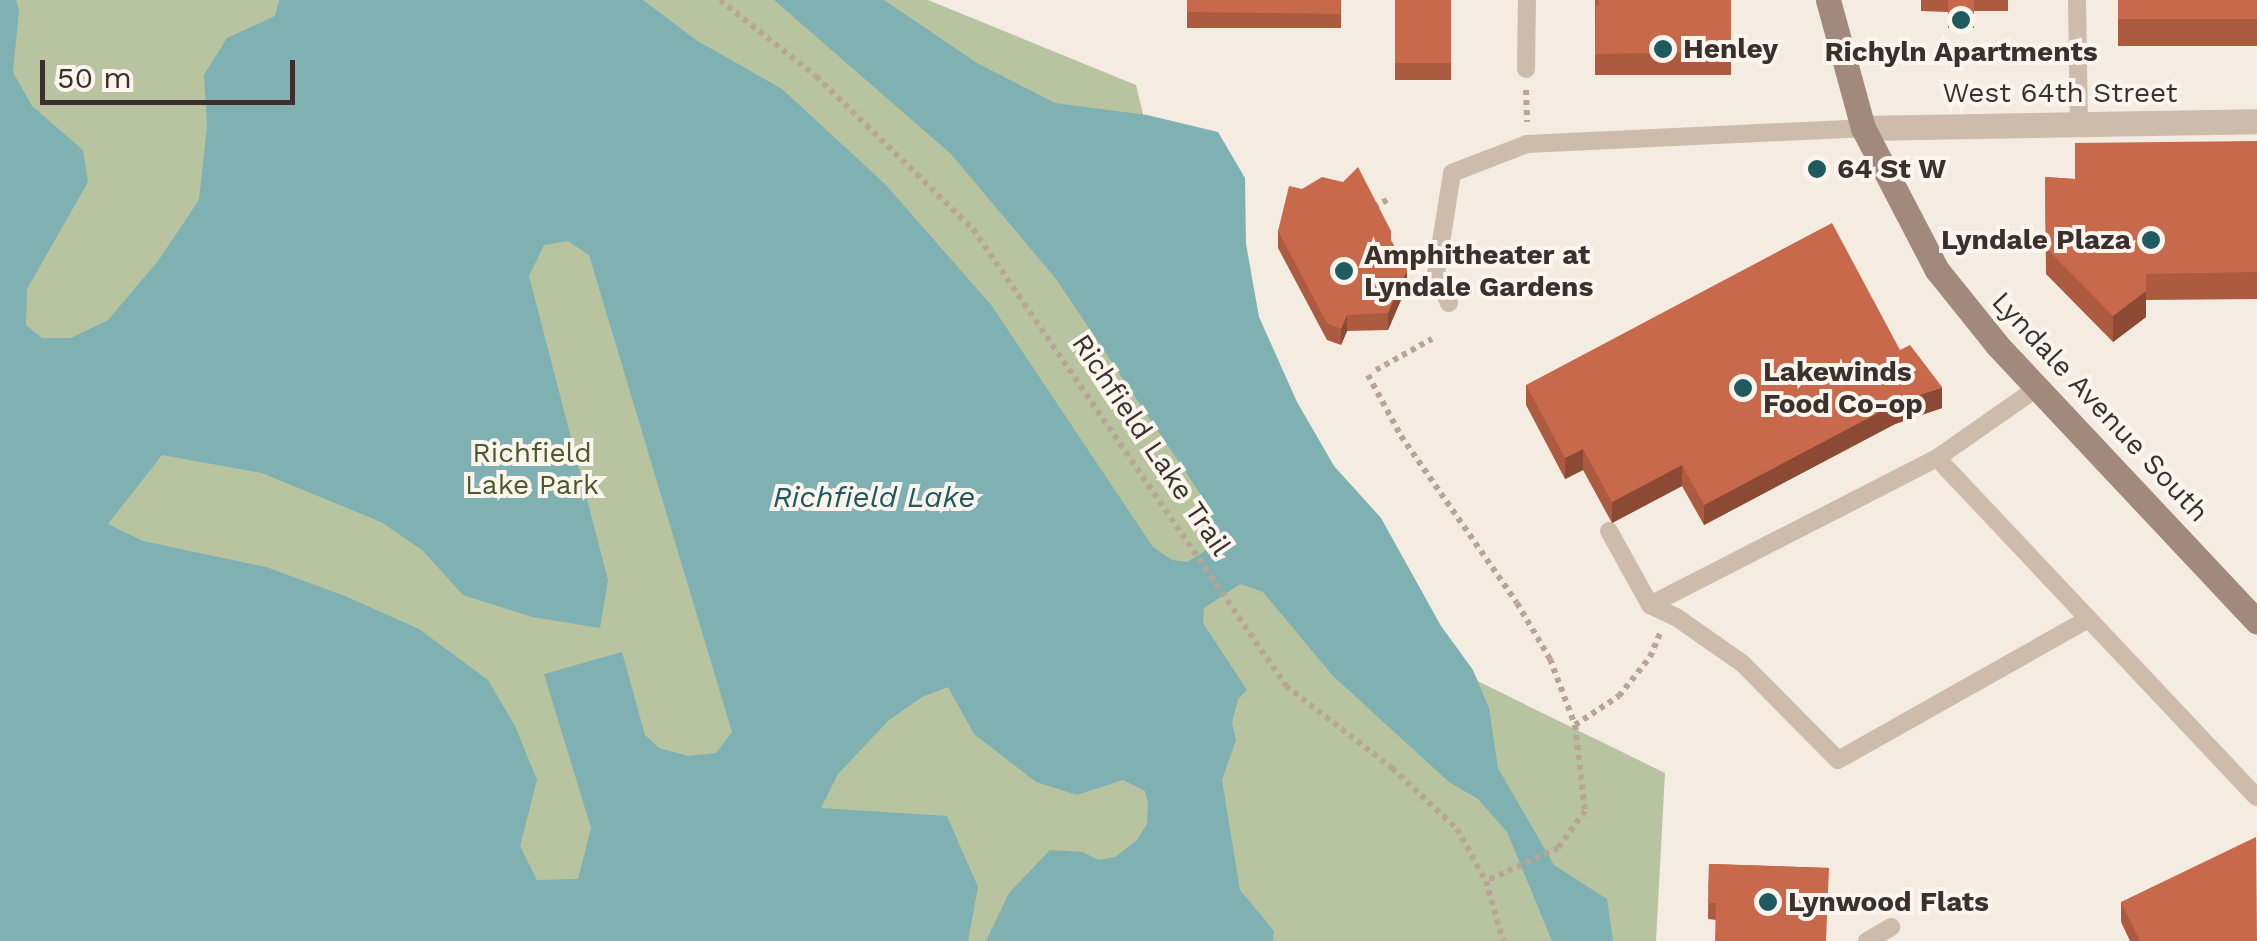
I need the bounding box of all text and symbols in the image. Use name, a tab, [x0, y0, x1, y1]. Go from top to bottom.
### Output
marker: Richyln Apartments	[1950, 9, 1972, 31]
place label: Henley	[1683, 32, 1778, 66]
place label: Richyln Apartments	[1824, 35, 2098, 69]
marker: Henley	[1652, 38, 1674, 60]
scale bar	[45, 40, 300, 102]
text: 50 m	[57, 60, 132, 95]
street label: West 64th Street	[1942, 76, 2178, 110]
place label: 64 St W	[1837, 152, 1947, 186]
marker: 64 St W	[1806, 158, 1828, 180]
place label: Lyndale Plaza	[1941, 223, 2131, 257]
marker: Lyndale Plaza	[2140, 229, 2162, 251]
place label: Amphitheater at Lyndale Gardens	[1364, 238, 1593, 304]
marker: Amphitheater at Lyndale Gardens	[1333, 260, 1355, 282]
street label: Lyndale Avenue South	[1984, 285, 2216, 529]
street label: Richfield Lake Trail	[1064, 328, 1238, 562]
place label: Lakewinds Food Co-op	[1763, 355, 1923, 421]
marker: Lakewinds Food Co-op	[1732, 377, 1754, 399]
park label: Richfield Lake Park	[465, 436, 599, 502]
water label: Richfield Lake	[773, 479, 975, 515]
place label: Lynwood Flats	[1788, 885, 1989, 919]
marker: Lynwood Flats	[1757, 891, 1779, 913]

